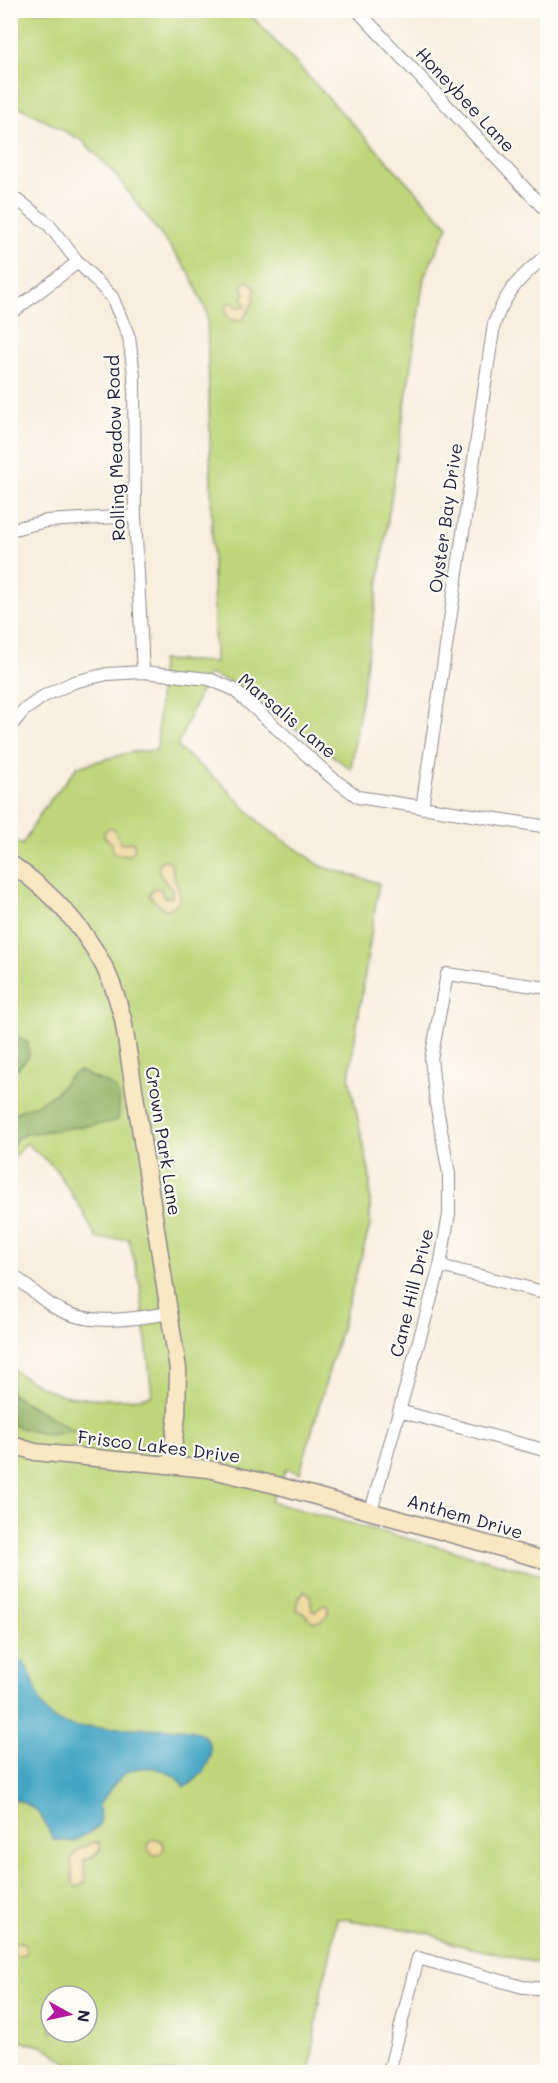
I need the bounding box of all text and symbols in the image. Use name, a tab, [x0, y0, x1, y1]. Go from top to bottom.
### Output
street label: Honeybee Lane	[411, 42, 521, 157]
street label: Rolling Meadow Road	[100, 355, 130, 542]
street label: Oyster Bay Drive	[423, 441, 467, 594]
street label: Marsalis Lane	[234, 667, 342, 763]
street label: Crown Park Lane	[140, 1065, 188, 1217]
street label: Cane Hill Drive	[383, 1226, 439, 1360]
street label: Frisco Lakes Drive	[76, 1424, 242, 1468]
street label: Anthem Drive	[405, 1488, 526, 1544]
north arrow	[39, 1984, 99, 2044]
text: N	[73, 2009, 96, 2024]

